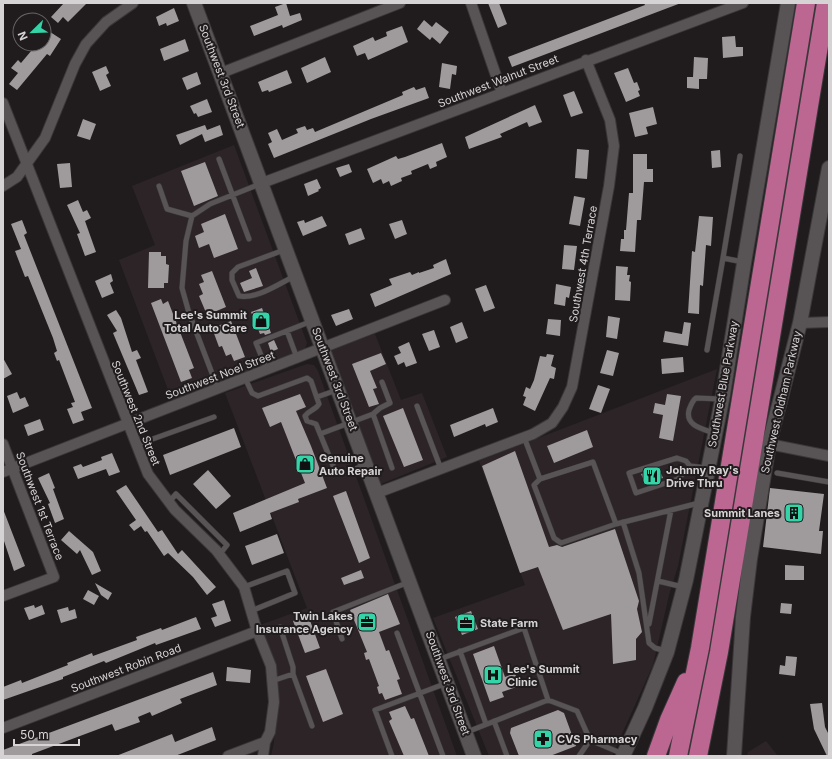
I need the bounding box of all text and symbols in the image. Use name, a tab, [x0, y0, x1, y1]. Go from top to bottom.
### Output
north arrow	[12, 12, 52, 52]
street label: Southwest 3rd Street	[196, 22, 248, 130]
text: N	[15, 29, 31, 43]
street label: Southwest Walnut Street	[436, 51, 561, 110]
street label: Southwest 4th Terrace	[566, 205, 600, 323]
place label: Lee's Summit Total Auto Care	[164, 308, 247, 335]
shop icon: Lee's Summit Total Auto Care	[250, 310, 272, 332]
street label: Southwest Blue Parkway	[705, 319, 741, 449]
street label: Southwest 3rd Street	[309, 325, 361, 433]
street label: Southwest Oldham Parkway	[758, 329, 804, 475]
street label: Southwest Noel Street	[163, 348, 277, 402]
street label: Southwest 2nd Street	[109, 358, 164, 468]
street label: Southwest 1st Terrace	[13, 450, 67, 562]
place label: Genuine Auto Repair	[319, 451, 382, 478]
shop icon: Genuine Auto Repair	[294, 453, 316, 475]
place label: Johnny Ray's Drive Thru	[666, 463, 739, 490]
restaurant icon: Johnny Ray's Drive Thru	[641, 465, 663, 487]
building icon: Summit Lanes	[783, 502, 805, 524]
place label: Summit Lanes	[704, 506, 780, 520]
place label: Twin Lakes Insurance Agency	[256, 609, 353, 636]
office icon: Twin Lakes Insurance Agency	[356, 611, 378, 633]
office icon: State Farm	[455, 612, 477, 634]
place label: State Farm	[480, 616, 538, 630]
street label: Southwest 3rd Street	[423, 629, 473, 737]
street label: Southwest Robin Road	[69, 640, 183, 696]
place label: Lee's Summit Clinic	[507, 662, 580, 689]
hospital icon: Lee's Summit Clinic	[482, 664, 504, 686]
scale bar	[14, 721, 79, 747]
text: 50 m	[20, 727, 49, 742]
pharmacy icon: CVS Pharmacy	[532, 728, 554, 750]
place label: CVS Pharmacy	[557, 732, 638, 746]

